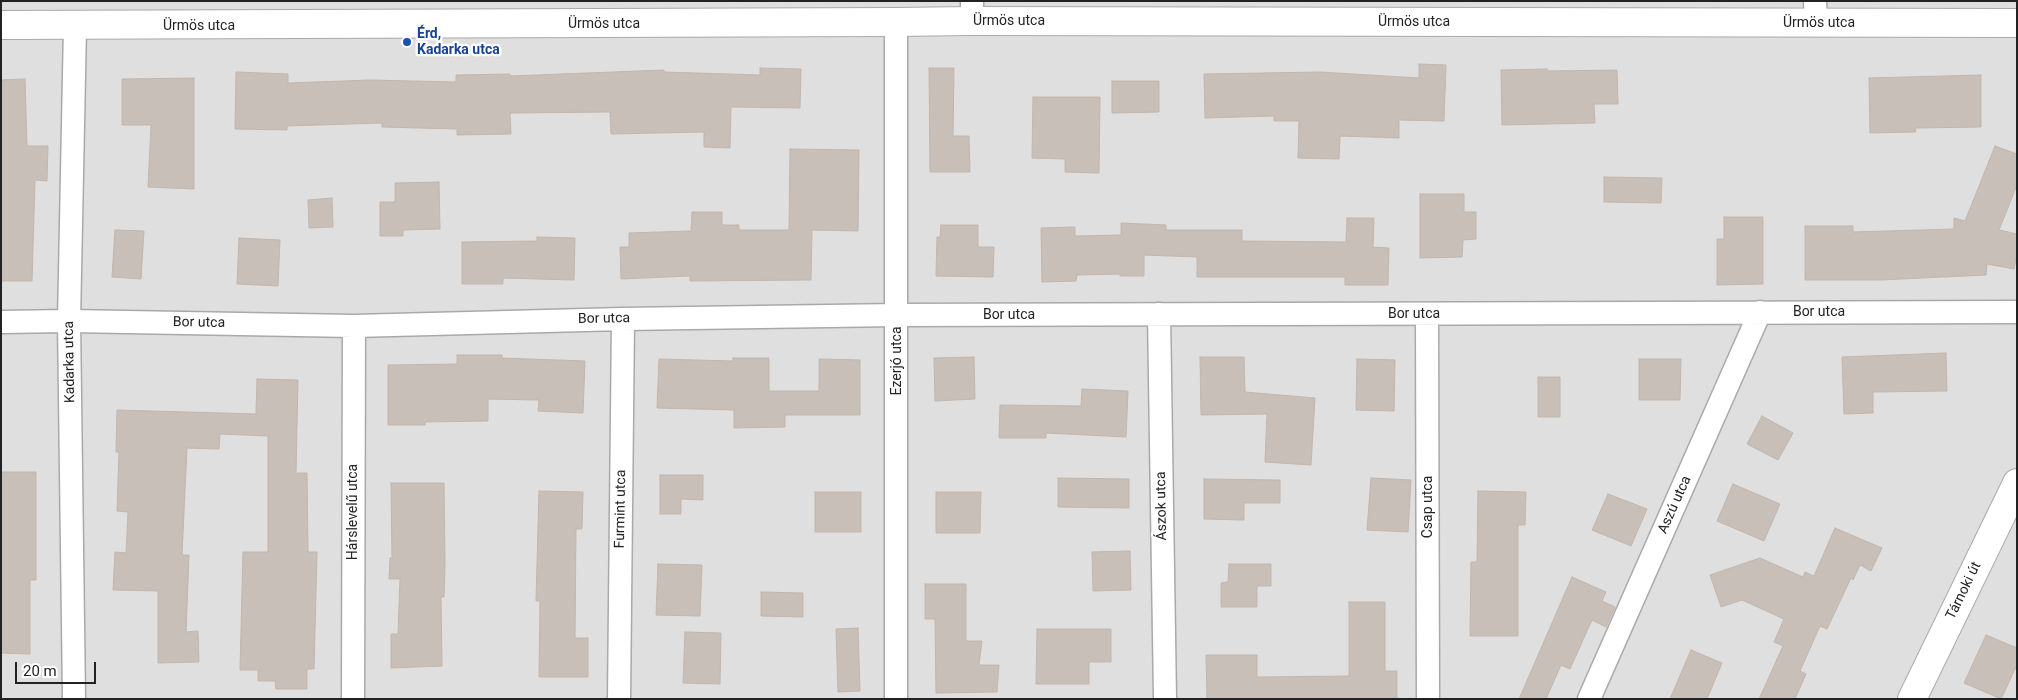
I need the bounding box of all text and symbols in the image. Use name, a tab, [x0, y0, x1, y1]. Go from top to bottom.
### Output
street label: Ürmös utca	[973, 13, 1045, 29]
street label: Ürmös utca	[1378, 14, 1450, 30]
street label: Ürmös utca	[1783, 15, 1855, 31]
street label: Ürmös utca	[568, 16, 640, 32]
street label: Ürmös utca	[163, 18, 235, 34]
place label: Érd, Kadarka utca	[417, 26, 500, 58]
marker: Érd, Kadarka utca	[401, 36, 413, 48]
street label: Bor utca	[1793, 304, 1845, 320]
street label: Bor utca	[1388, 306, 1440, 322]
street label: Bor utca	[983, 307, 1035, 323]
street label: Bor utca	[578, 310, 630, 328]
street label: Bor utca	[173, 314, 225, 332]
street label: Kadarka utca	[61, 321, 79, 403]
street label: Ezerjó utca	[889, 326, 905, 396]
street label: Hárslevelű utca	[345, 464, 361, 560]
street label: Furmint utca	[612, 469, 630, 549]
street label: Ászok utca	[1153, 471, 1171, 541]
street label: Aszú utca	[1655, 473, 1695, 537]
street label: Csap utca	[1420, 476, 1436, 538]
street label: Tárnoki út	[1943, 559, 1985, 623]
scale bar	[18, 652, 99, 684]
text: 20 m	[23, 662, 57, 680]

